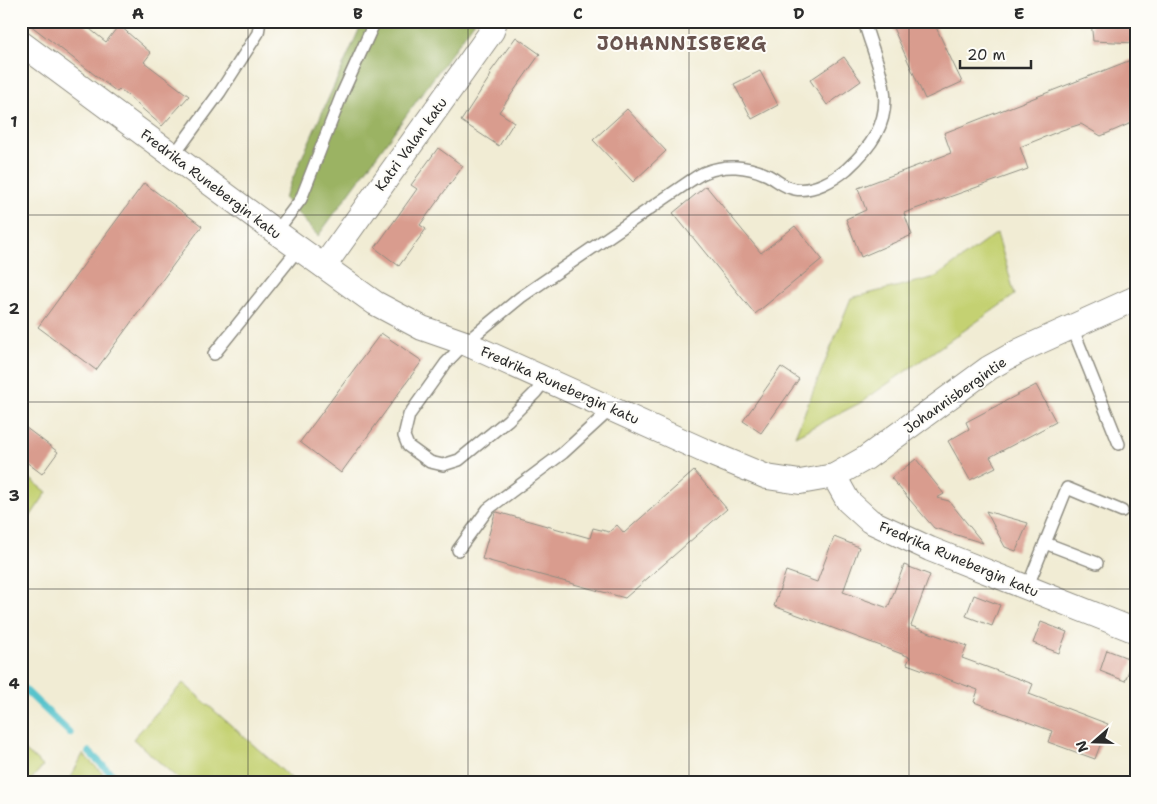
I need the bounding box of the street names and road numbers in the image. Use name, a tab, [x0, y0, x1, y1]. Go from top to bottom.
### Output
street label: Katri Valan katu	[371, 94, 451, 194]
street label: Fredrika Runebergin katu	[137, 125, 285, 243]
street label: Fredrika Runebergin katu	[478, 342, 642, 428]
street label: Johannisbergintie	[900, 353, 1010, 437]
street label: Fredrika Runebergin katu	[876, 517, 1042, 601]

